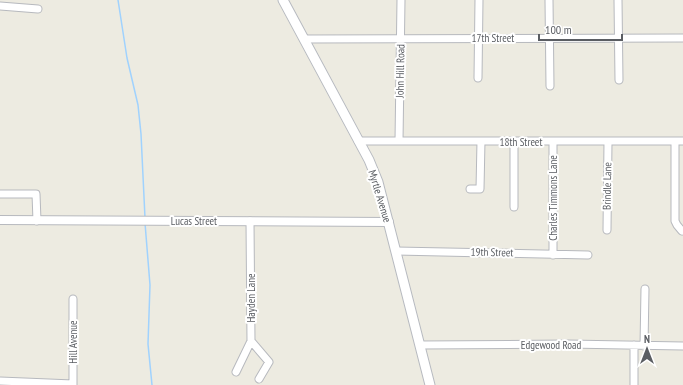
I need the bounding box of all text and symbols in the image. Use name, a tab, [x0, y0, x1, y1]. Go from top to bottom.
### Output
scale bar	[539, 16, 622, 42]
text: 100 m	[545, 22, 572, 37]
street label: 17th Street	[472, 31, 514, 45]
street label: John Hill Road	[393, 44, 407, 99]
street label: 18th Street	[500, 135, 542, 149]
street label: Charles Timmons Lane	[546, 155, 560, 241]
street label: Brindle Lane	[600, 162, 614, 210]
street label: Myrtle Avenue	[365, 168, 395, 224]
street label: Lucas Street	[171, 214, 217, 228]
street label: 19th Street	[470, 245, 514, 259]
street label: Hayden Lane	[244, 273, 258, 323]
street label: Hill Avenue	[66, 320, 80, 364]
north arrow	[627, 329, 667, 369]
text: N	[644, 332, 650, 346]
street label: Edgewood Road	[521, 338, 581, 352]

